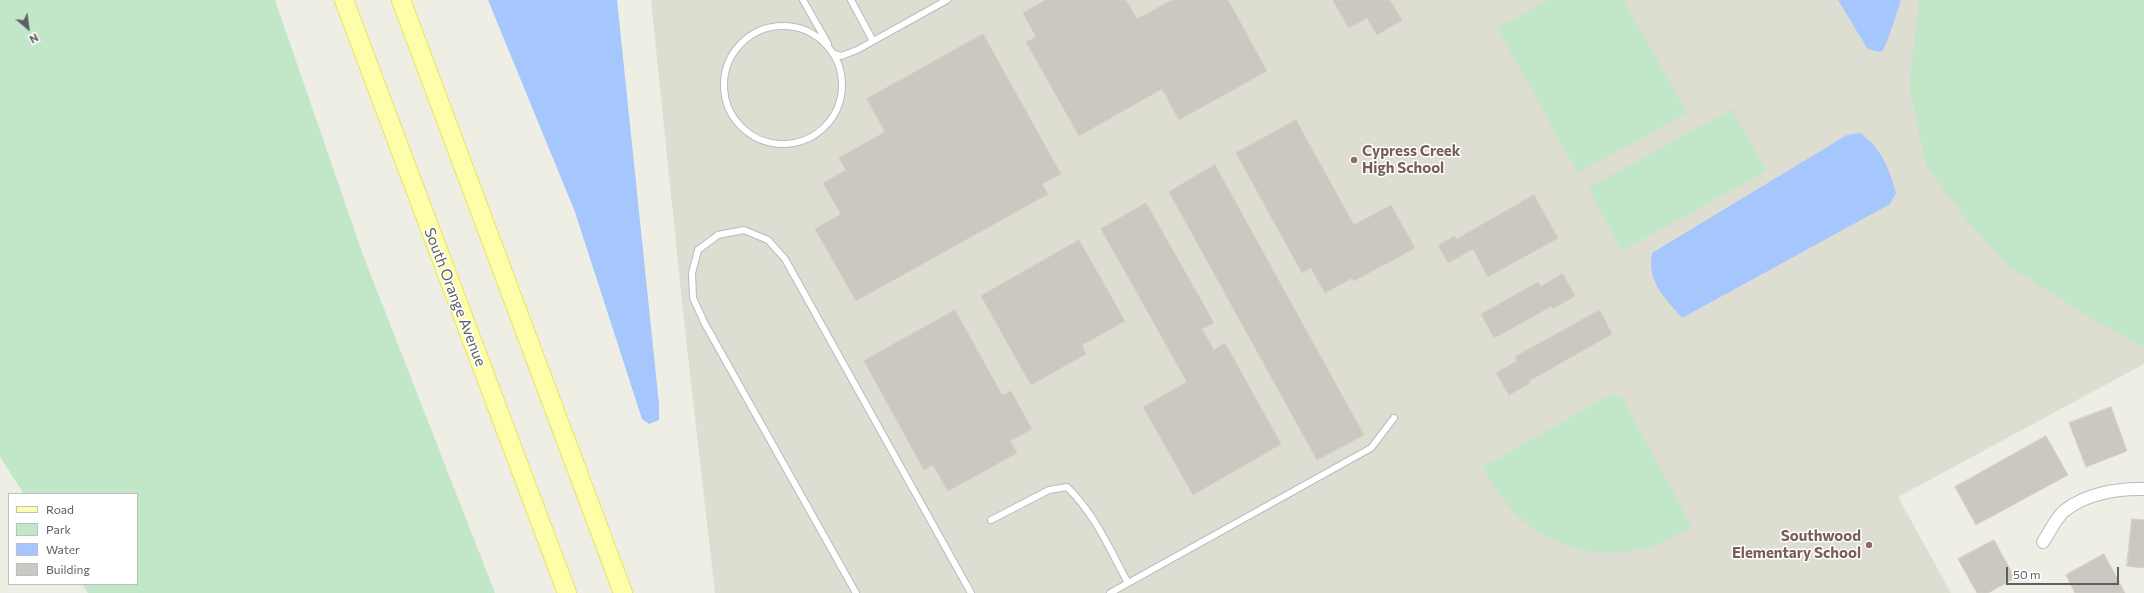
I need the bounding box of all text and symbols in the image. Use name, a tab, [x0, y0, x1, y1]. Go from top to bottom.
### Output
north arrow	[8, 8, 48, 48]
text: N	[27, 31, 41, 47]
place label: Cypress Creek High School	[1362, 142, 1460, 177]
marker: Cypress Creek High School	[1349, 155, 1359, 165]
street label: South Orange Avenue	[420, 225, 490, 369]
legend	[8, 493, 138, 585]
text: Road	[46, 502, 74, 516]
text: Park	[46, 522, 71, 536]
place label: Southwood Elementary School	[1732, 527, 1861, 562]
marker: Southwood Elementary School	[1864, 540, 1874, 550]
text: Water	[46, 542, 80, 556]
scale bar	[2008, 559, 2121, 585]
text: Building	[46, 562, 90, 576]
text: 50 m	[2013, 567, 2041, 581]

